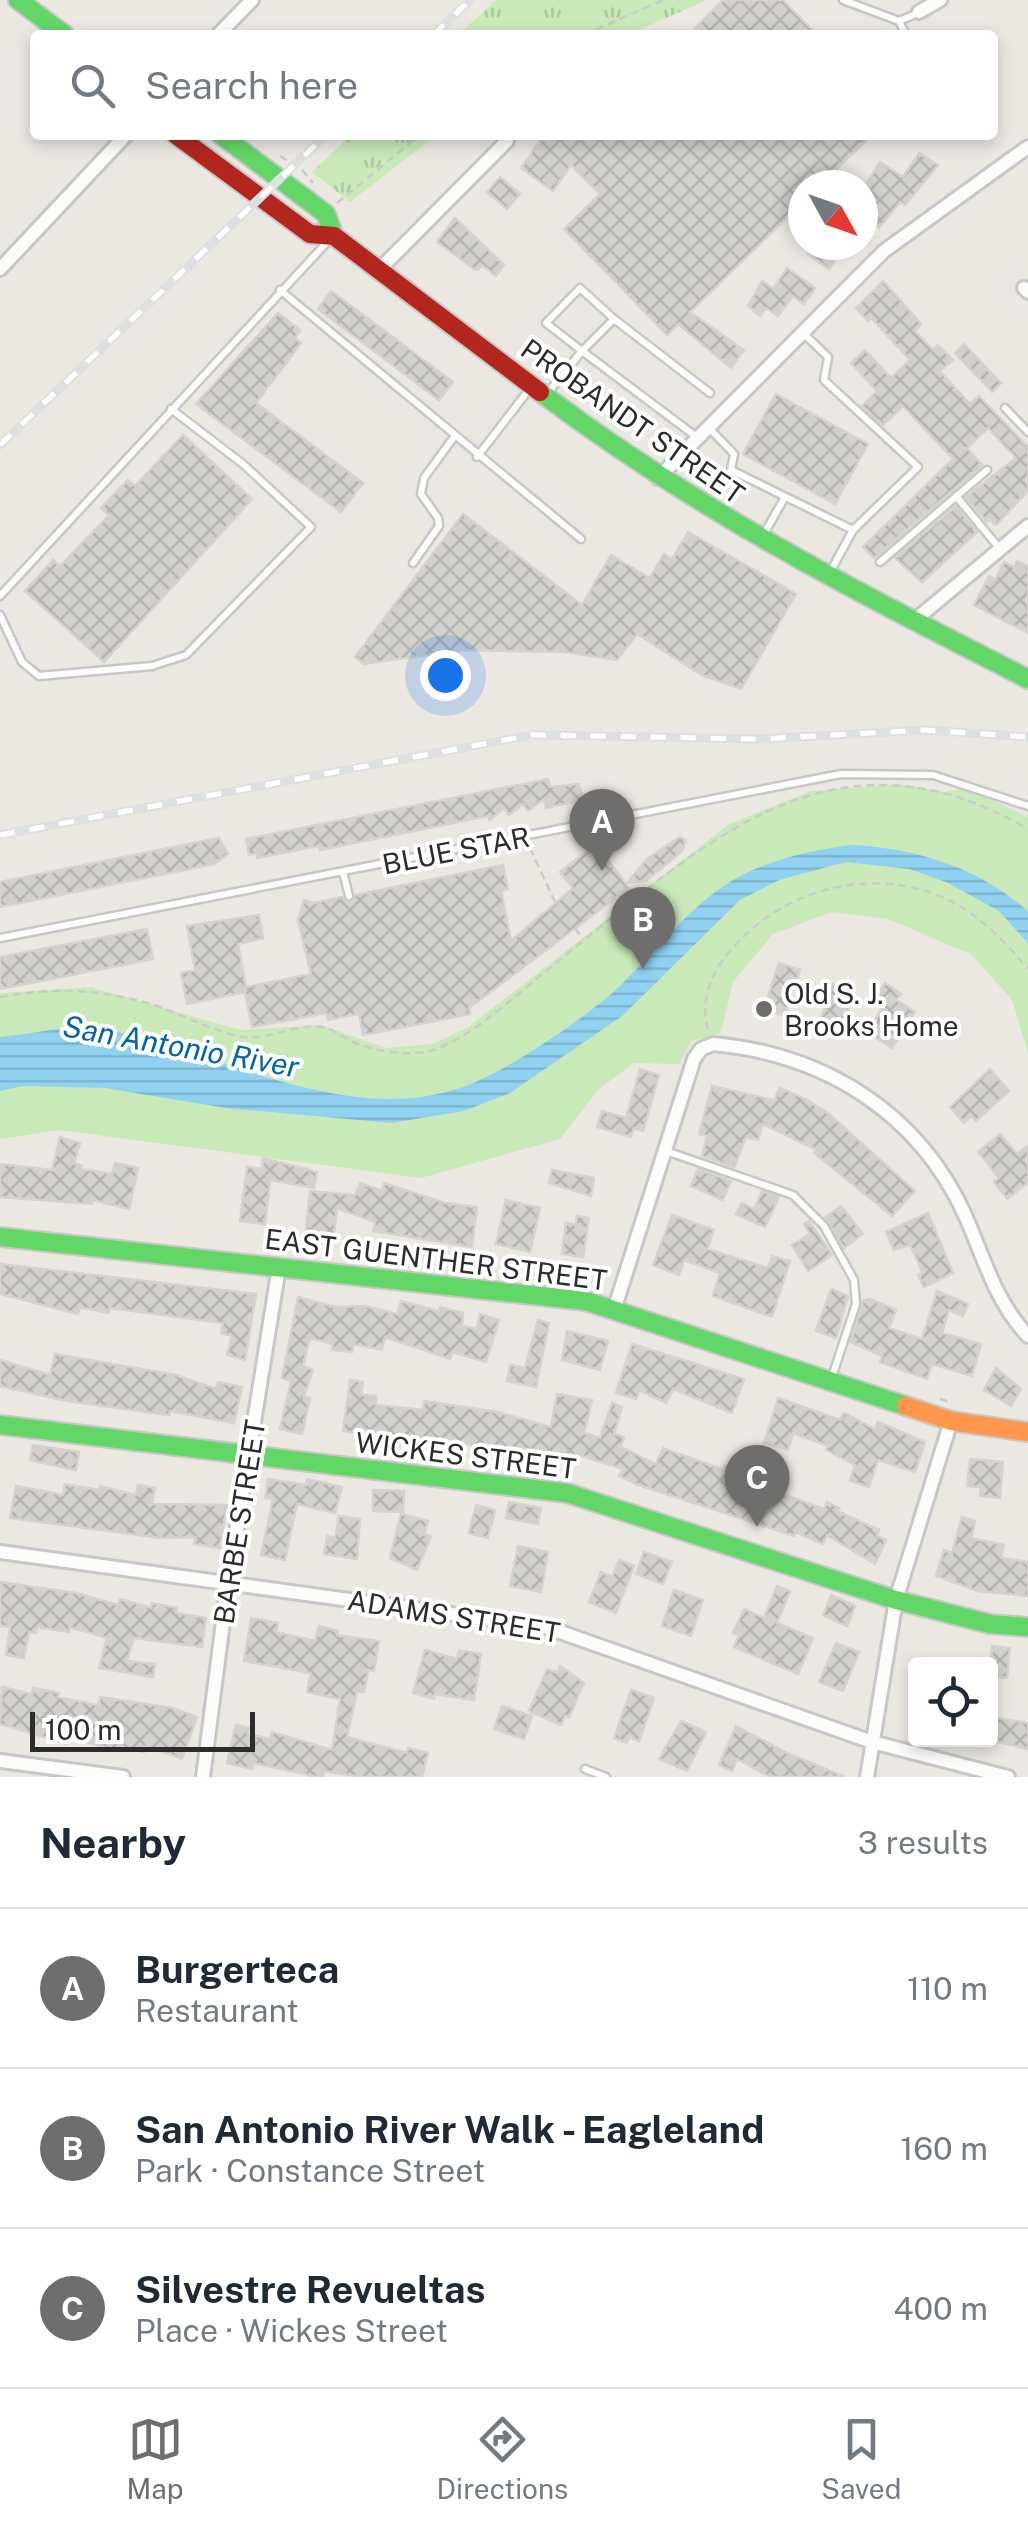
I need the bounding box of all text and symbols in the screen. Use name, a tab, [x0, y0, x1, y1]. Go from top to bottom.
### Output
search box	[30, 30, 998, 140]
icon: search	[65, 58, 120, 113]
text: Search here	[145, 63, 358, 108]
north arrow	[788, 170, 878, 260]
street label: PROBANDT STREET	[515, 332, 751, 510]
your location	[420, 650, 471, 701]
pin: A	[570, 788, 634, 871]
street label: BLUE STAR	[379, 820, 533, 880]
pin: B	[610, 886, 676, 969]
place label: Old S. J. Brooks Home	[784, 977, 959, 1042]
marker: Old S. J. Brooks Home	[753, 998, 775, 1020]
water label: San Antonio River	[60, 1008, 303, 1085]
street label: EAST GUENTHER STREET	[263, 1222, 609, 1296]
street label: BARBE STREET	[207, 1417, 271, 1627]
street label: WICKES STREET	[354, 1425, 578, 1485]
pin: C	[724, 1444, 790, 1527]
street label: ADAMS STREET	[345, 1583, 563, 1649]
map controls	[908, 1657, 998, 1747]
button: locate	[908, 1657, 998, 1747]
scale bar	[30, 1707, 255, 1752]
text: 100 m	[45, 1713, 122, 1746]
text: Nearby	[40, 1818, 186, 1867]
text: 3 results	[858, 1824, 988, 1861]
text: Burgerteca	[135, 1947, 339, 1992]
text: A	[61, 1970, 84, 2007]
text: 110 m	[907, 1970, 988, 2007]
text: Restaurant	[135, 1992, 299, 2029]
text: San Antonio River Walk - Eagleland	[135, 2107, 764, 2152]
text: B	[62, 2130, 83, 2167]
text: 160 m	[900, 2130, 988, 2167]
text: Park · Constance Street	[135, 2152, 485, 2189]
text: Silvestre Revueltas	[135, 2267, 485, 2312]
text: C	[61, 2290, 84, 2327]
text: 400 m	[893, 2290, 988, 2327]
text: Place · Wickes Street	[135, 2312, 448, 2349]
tab: Map	[127, 2412, 183, 2505]
tab: Directions	[437, 2412, 568, 2505]
tab: Saved	[821, 2412, 901, 2505]

